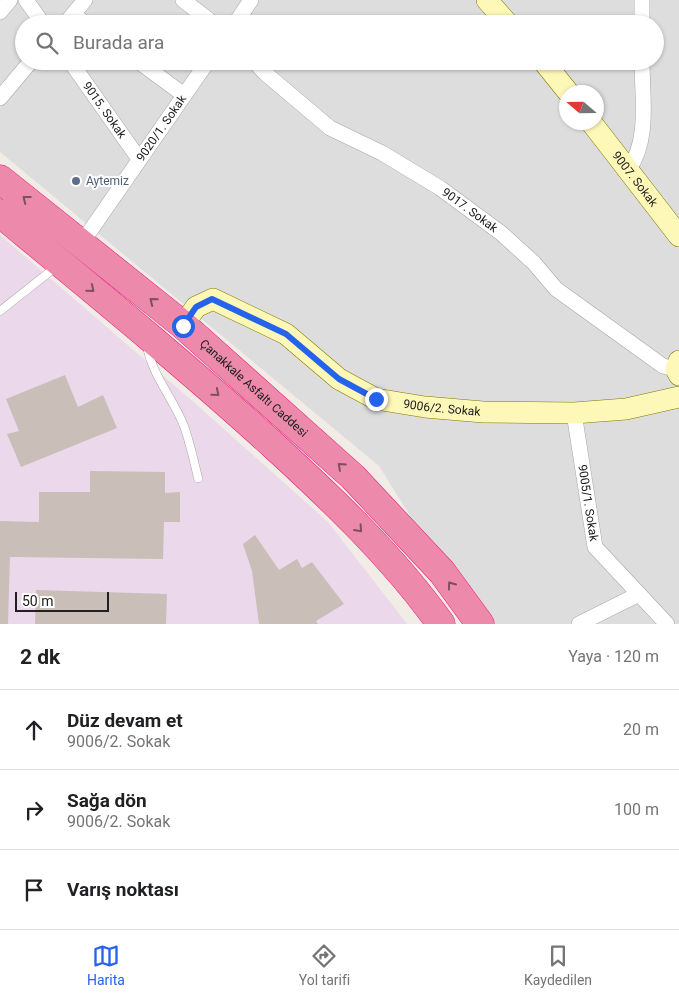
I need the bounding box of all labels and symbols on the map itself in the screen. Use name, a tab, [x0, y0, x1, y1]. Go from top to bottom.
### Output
street label: 9015. Sokak	[80, 79, 130, 142]
north arrow	[559, 85, 604, 130]
street label: 9020/1. Sokak	[134, 92, 190, 164]
street label: 9007. Sokak	[609, 149, 661, 210]
place label: Aytemiz	[86, 174, 129, 188]
marker: Aytemiz	[70, 175, 82, 187]
street label: 9017. Sokak	[439, 185, 501, 236]
one-way arrow	[23, 197, 32, 205]
one-way arrow	[85, 283, 94, 292]
one-way arrow	[150, 299, 159, 307]
route start	[172, 315, 195, 338]
street label: Çanakkale Asfaltı Caddesi	[197, 337, 310, 440]
one-way arrow	[210, 388, 219, 397]
route end	[365, 388, 388, 411]
street label: 9006/2. Sokak	[402, 397, 482, 419]
one-way arrow	[337, 463, 346, 472]
street label: 9005/1. Sokak	[575, 464, 601, 543]
one-way arrow	[354, 523, 363, 532]
one-way arrow	[448, 581, 457, 591]
scale bar	[15, 589, 109, 612]

